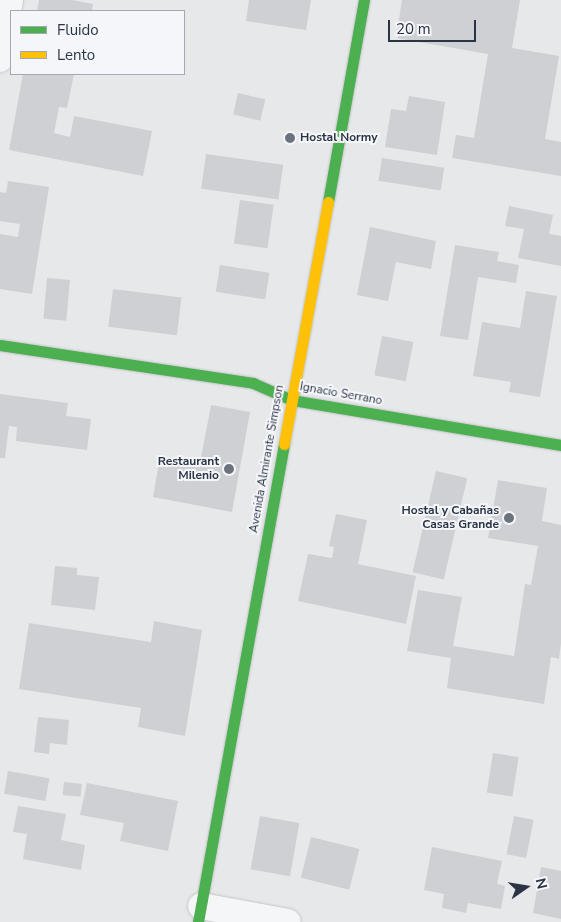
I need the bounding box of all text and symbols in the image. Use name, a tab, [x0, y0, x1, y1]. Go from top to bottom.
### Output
legend	[10, 10, 185, 75]
scale bar	[391, 10, 478, 42]
text: 20 m	[396, 19, 431, 39]
text: Fluido	[57, 20, 99, 40]
text: Lento	[57, 45, 95, 65]
place label: Hostal Normy	[300, 131, 378, 145]
marker: Hostal Normy	[284, 132, 296, 144]
street label: Ignacio Serrano	[299, 380, 383, 408]
street label: Avenida Almirante Simpson	[247, 384, 287, 534]
place label: Restaurant Milenio	[158, 455, 219, 483]
marker: Restaurant Milenio	[223, 463, 235, 475]
place label: Hostal y Cabañas Casas Grande	[402, 504, 499, 532]
marker: Hostal y Cabañas Casas Grande	[503, 512, 515, 524]
north arrow	[501, 862, 551, 912]
text: N	[531, 876, 552, 891]

